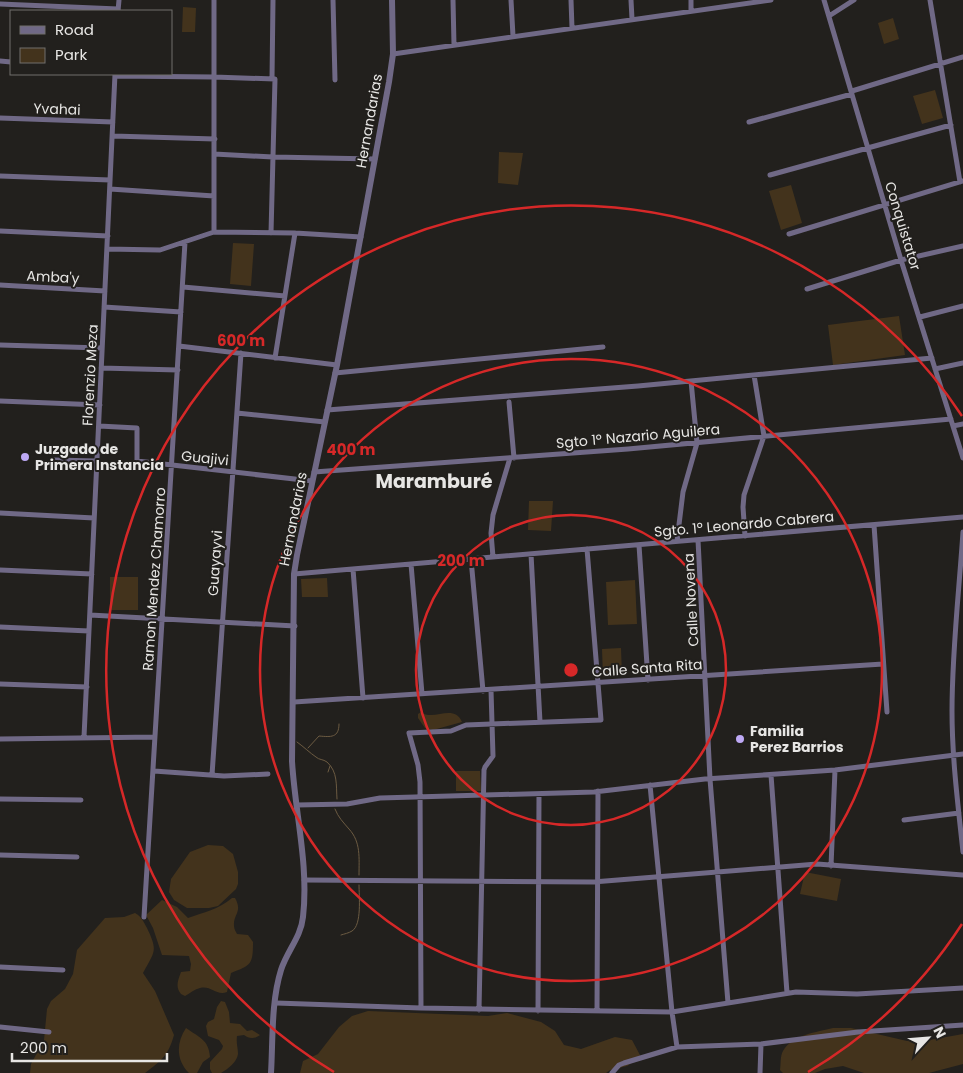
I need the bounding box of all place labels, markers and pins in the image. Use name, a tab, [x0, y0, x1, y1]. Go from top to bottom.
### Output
place label: Juzgado de Primera Instancia	[35, 439, 164, 475]
marker: Juzgado de Primera Instancia	[19, 451, 31, 463]
centre of rings	[562, 661, 580, 679]
place label: Familia Perez Barrios	[750, 721, 844, 757]
marker: Familia Perez Barrios	[734, 733, 746, 745]

